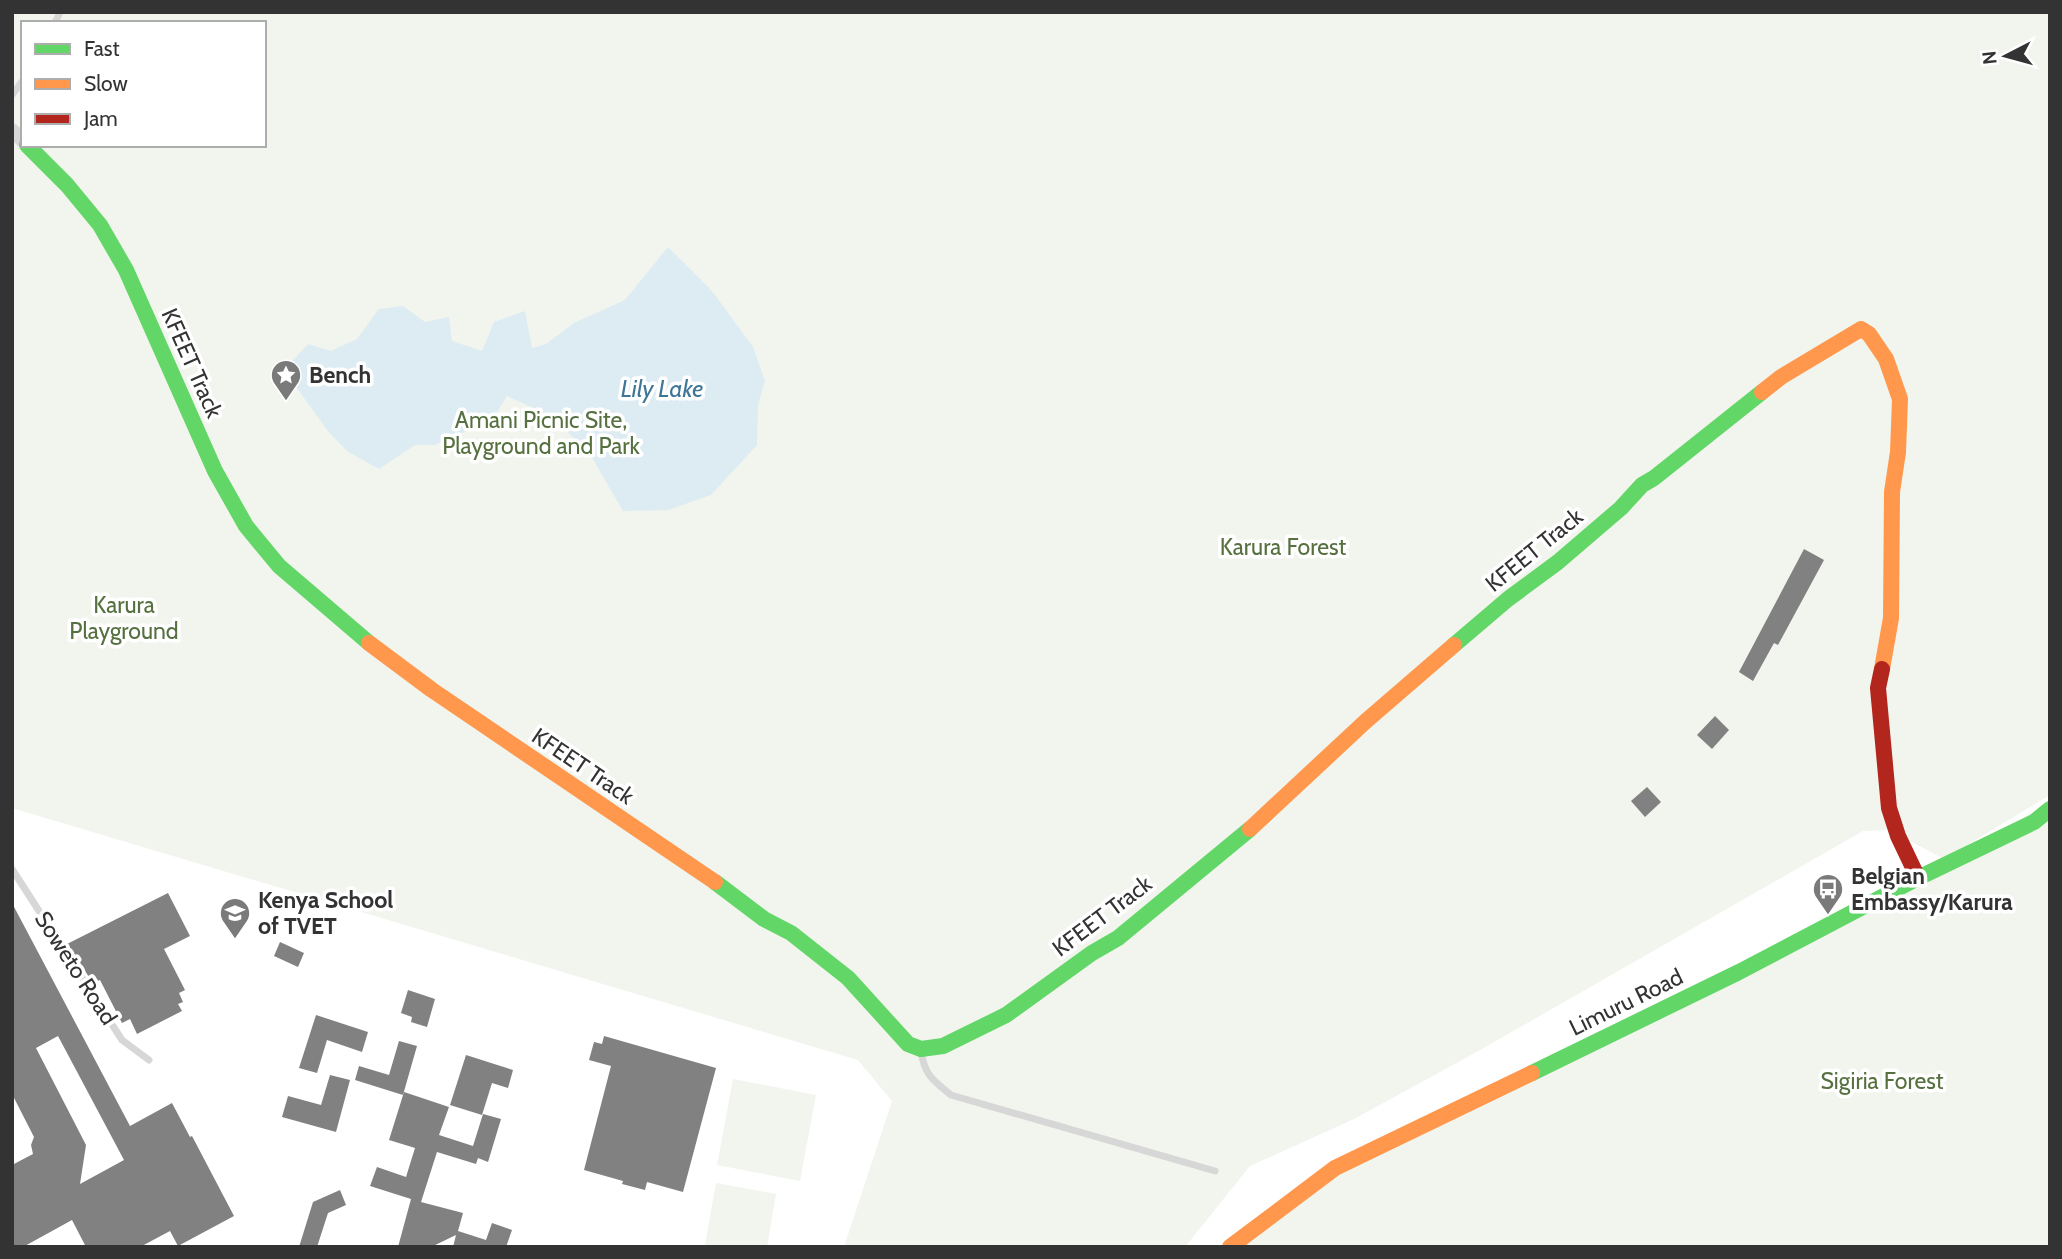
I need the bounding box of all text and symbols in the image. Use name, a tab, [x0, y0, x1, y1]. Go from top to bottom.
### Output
legend	[21, 21, 266, 147]
north arrow	[1971, 21, 2041, 91]
text: Fast	[84, 36, 120, 61]
text: N	[1977, 50, 2002, 66]
text: Slow	[84, 71, 128, 96]
text: Jam	[83, 106, 118, 131]
street label: KFEET Track	[155, 304, 229, 423]
place icon: Bench	[269, 358, 303, 402]
place label: Bench	[309, 361, 371, 389]
water label: Lily Lake	[621, 374, 703, 403]
park label: Amani Picnic Site, Playground and Park	[442, 406, 641, 460]
street label: KFEET Track	[1480, 502, 1589, 598]
park label: Karura Forest	[1220, 533, 1346, 561]
park label: Karura Playground	[69, 591, 179, 645]
street label: KFEET Track	[527, 722, 640, 811]
place label: Belgian Embassy/Karura	[1851, 862, 2013, 916]
street label: KFEET Track	[1047, 869, 1158, 962]
bus stop icon: Belgian Embassy/Karura	[1811, 872, 1845, 916]
place label: Kenya School of TVET	[258, 886, 393, 940]
school or university icon: Kenya School of TVET	[218, 896, 252, 940]
street label: Soweto Road	[29, 906, 123, 1030]
street label: Limuru Road	[1565, 962, 1687, 1042]
park label: Sigiria Forest	[1821, 1067, 1944, 1095]

